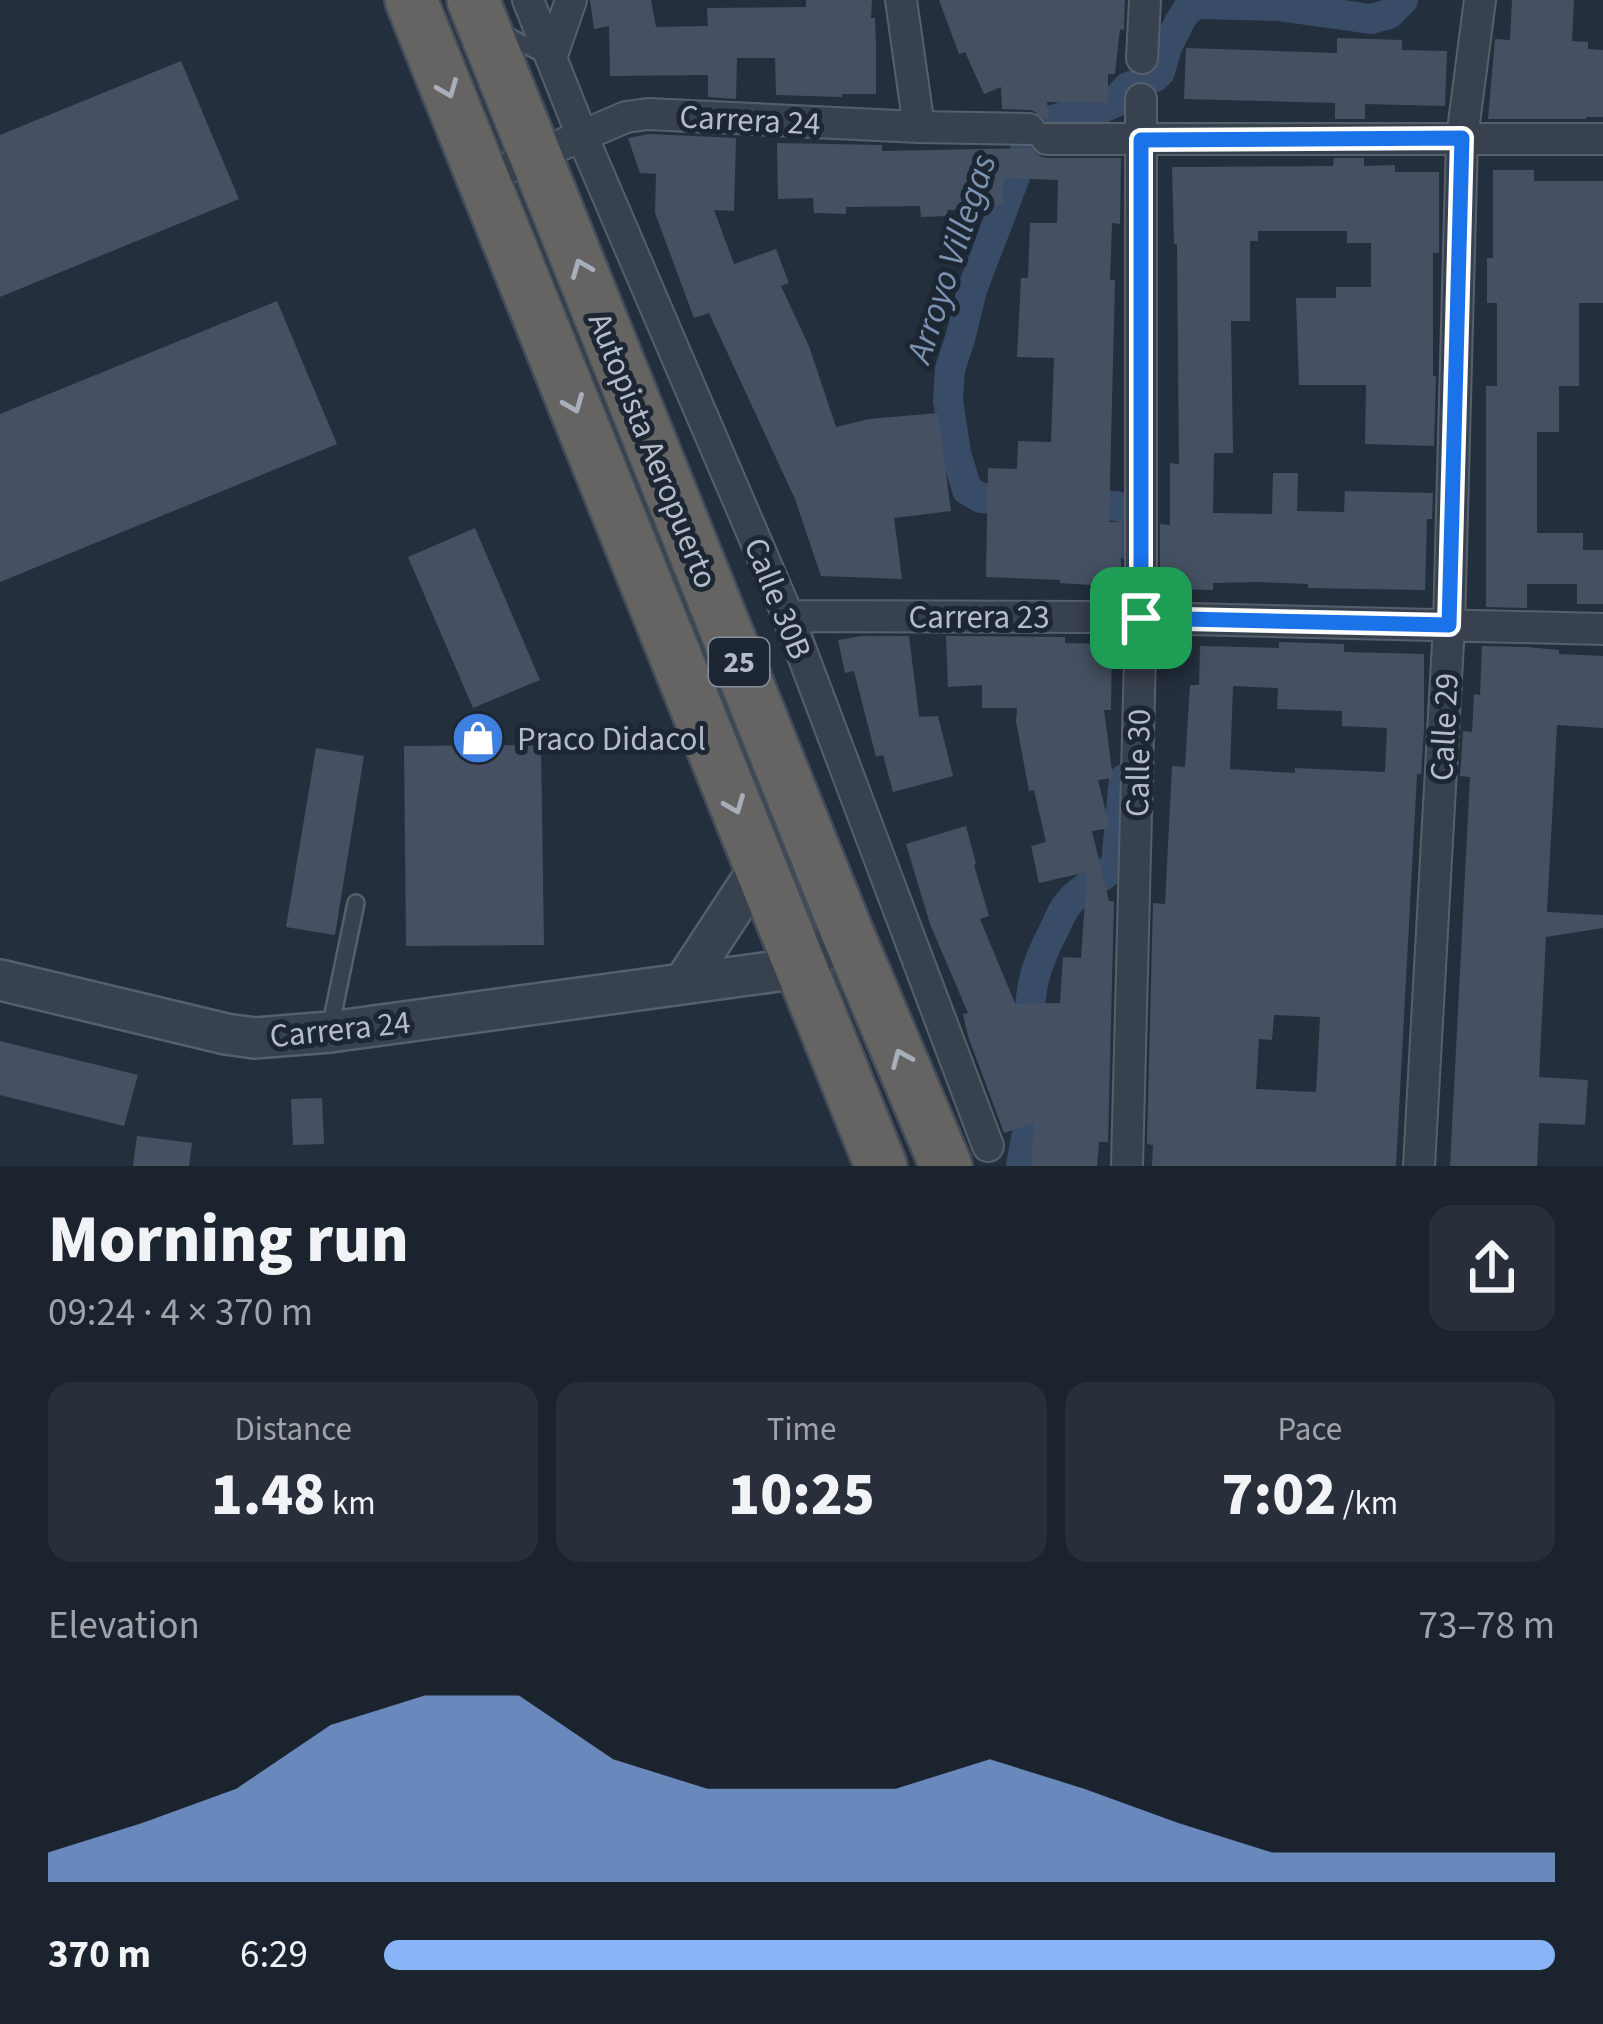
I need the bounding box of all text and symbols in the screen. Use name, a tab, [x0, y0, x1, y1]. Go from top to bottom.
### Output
one-way arrow	[433, 77, 457, 98]
street label: Carrera 24	[678, 93, 822, 148]
water label: Arroyo Villegas	[893, 147, 1009, 371]
one-way arrow	[571, 259, 595, 280]
street label: Autopista Aeropuerto	[576, 306, 729, 595]
one-way arrow	[560, 392, 584, 413]
street label: Calle 30B	[732, 531, 823, 666]
pin	[1090, 567, 1192, 669]
icon: arrive	[1108, 585, 1174, 651]
street label: Carrera 23	[908, 594, 1050, 641]
road number: 25	[709, 638, 769, 686]
street label: Calle 29	[1418, 672, 1471, 782]
street label: Calle 30	[1114, 709, 1163, 817]
shop icon: Praco Didacol	[450, 710, 506, 766]
place label: Praco Didacol	[517, 716, 706, 763]
one-way arrow	[721, 793, 745, 814]
street label: Carrera 24	[268, 999, 413, 1060]
one-way arrow	[891, 1049, 915, 1070]
text: Morning run	[48, 1193, 409, 1287]
button: share	[1429, 1205, 1555, 1331]
text: 09:24 · 4 × 370 m	[48, 1285, 313, 1341]
text: Distance	[234, 1406, 352, 1453]
text: Time	[767, 1406, 836, 1453]
text: Pace	[1278, 1406, 1342, 1453]
text: 1.48	[211, 1453, 325, 1538]
text: 10:25	[728, 1453, 875, 1538]
text: 7:02	[1222, 1453, 1336, 1538]
text: km	[325, 1480, 376, 1527]
text: /km	[1336, 1480, 1398, 1527]
text: Elevation	[48, 1598, 200, 1654]
text: 73–78 m	[1419, 1598, 1555, 1654]
text: 370 m	[48, 1927, 151, 1983]
text: 6:29	[240, 1927, 308, 1983]

